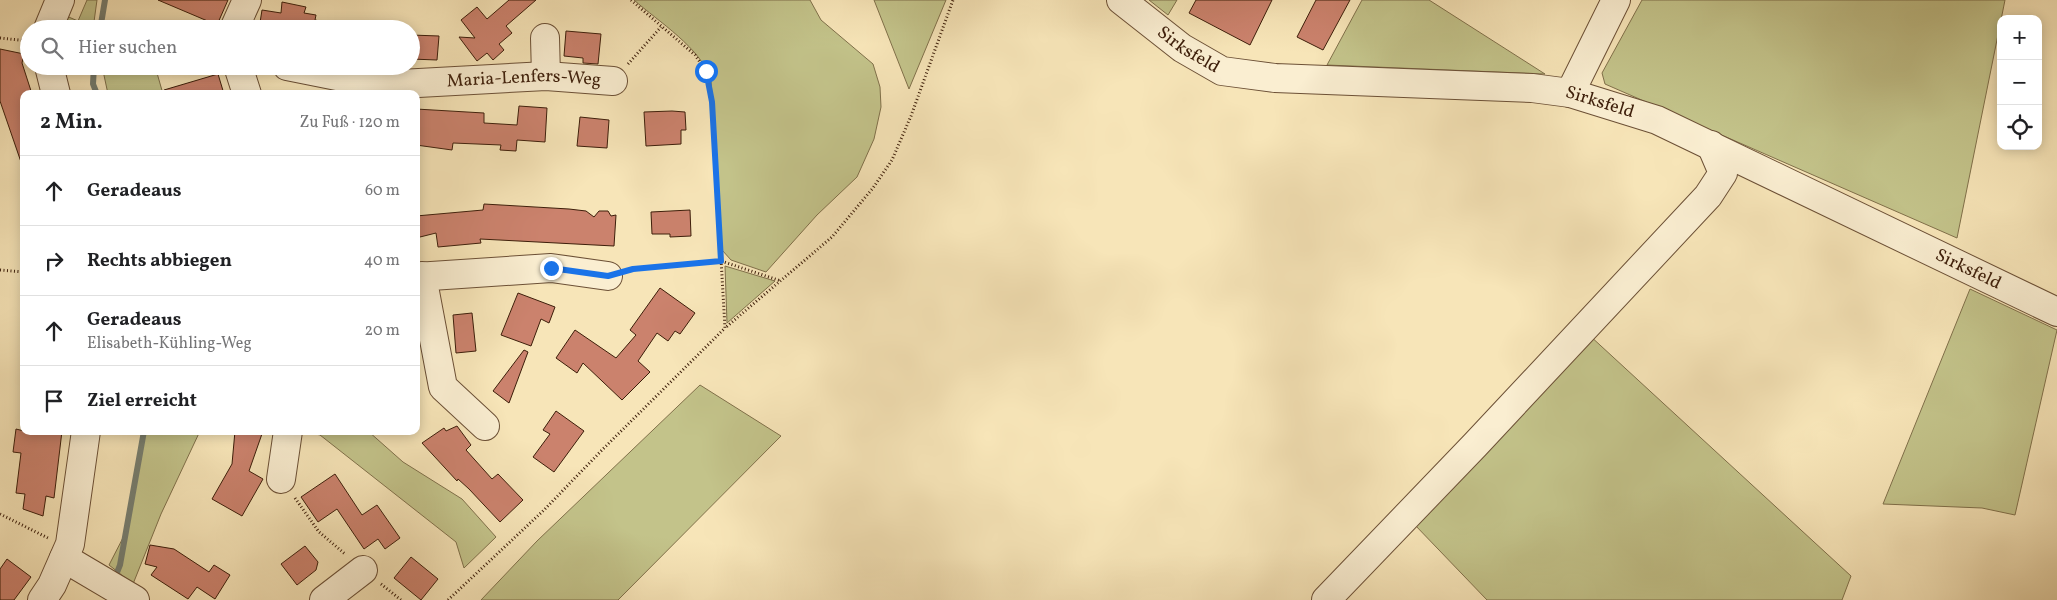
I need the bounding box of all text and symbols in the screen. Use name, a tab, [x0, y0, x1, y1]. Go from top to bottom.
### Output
map controls	[1997, 15, 2042, 150]
button: +	[1997, 15, 2042, 60]
search box	[20, 20, 420, 75]
street label: Sirksfeld	[1152, 20, 1224, 80]
icon: search	[38, 34, 66, 62]
text: Hier suchen	[78, 35, 177, 61]
route start	[695, 60, 718, 83]
button: −	[1997, 60, 2042, 105]
street label: Maria-Lenfers-Weg	[446, 63, 602, 94]
street label: Sirksfeld	[1562, 80, 1637, 125]
button: locate	[1997, 105, 2042, 150]
text: 2 Min.	[40, 108, 103, 137]
text: Zu Fuß · 120 m	[299, 112, 400, 134]
icon: ahead	[40, 177, 68, 205]
text: Geradeaus	[87, 178, 182, 204]
text: 60 m	[365, 180, 400, 202]
street label: Sirksfeld	[1931, 243, 2005, 296]
icon: right	[40, 247, 68, 275]
text: Rechts abbiegen	[87, 248, 232, 274]
text: 40 m	[364, 250, 400, 272]
route end	[540, 257, 563, 280]
text: Geradeaus	[87, 307, 182, 333]
icon: ahead	[40, 317, 68, 345]
text: 20 m	[365, 320, 400, 342]
text: Elisabeth-Kühling-Weg	[87, 333, 252, 355]
icon: arrive	[40, 387, 68, 415]
text: Ziel erreicht	[87, 388, 197, 414]

